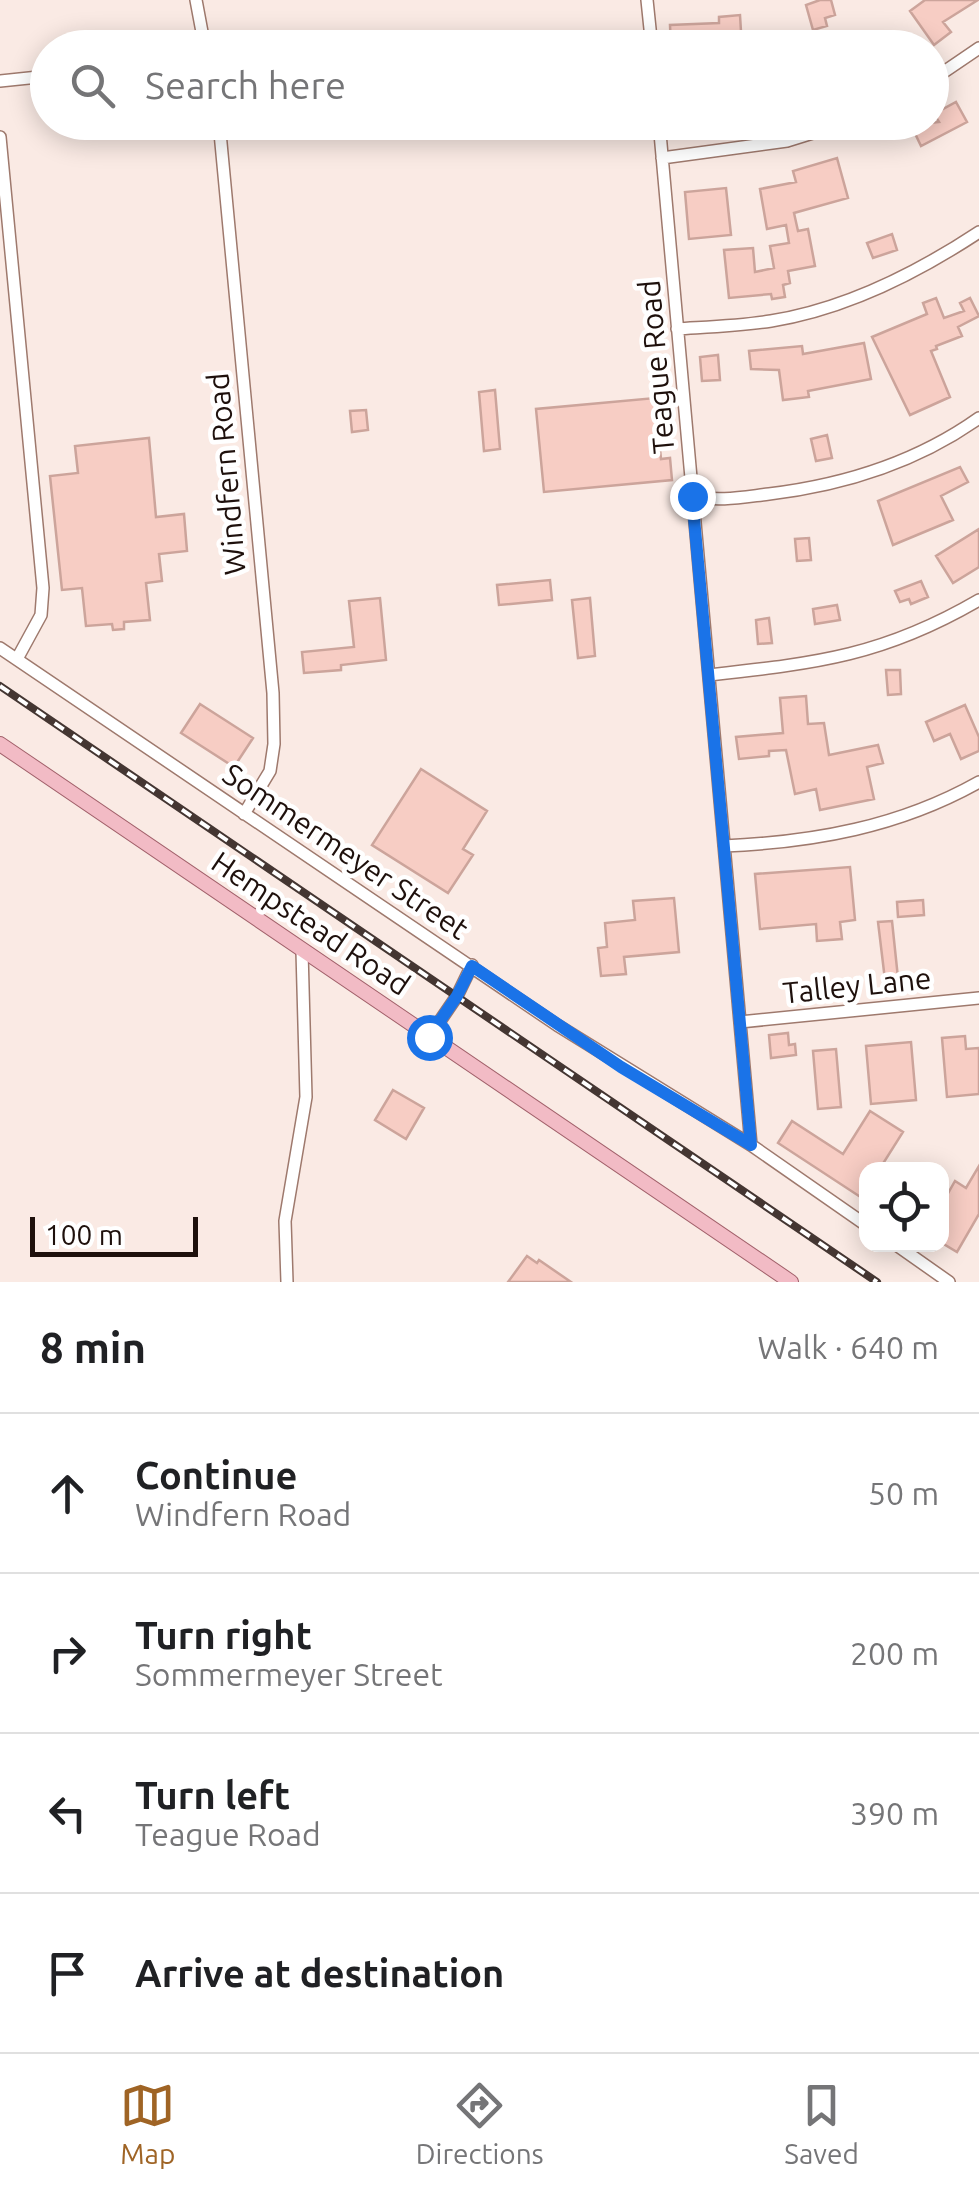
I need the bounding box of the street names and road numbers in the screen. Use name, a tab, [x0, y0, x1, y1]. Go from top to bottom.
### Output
street label: Teague Road	[631, 279, 681, 455]
street label: Windfern Road	[200, 371, 252, 577]
street label: Sommermeyer Street	[217, 756, 475, 946]
street label: Hempstead Road	[206, 844, 416, 1002]
street label: Talley Lane	[781, 960, 933, 1010]

